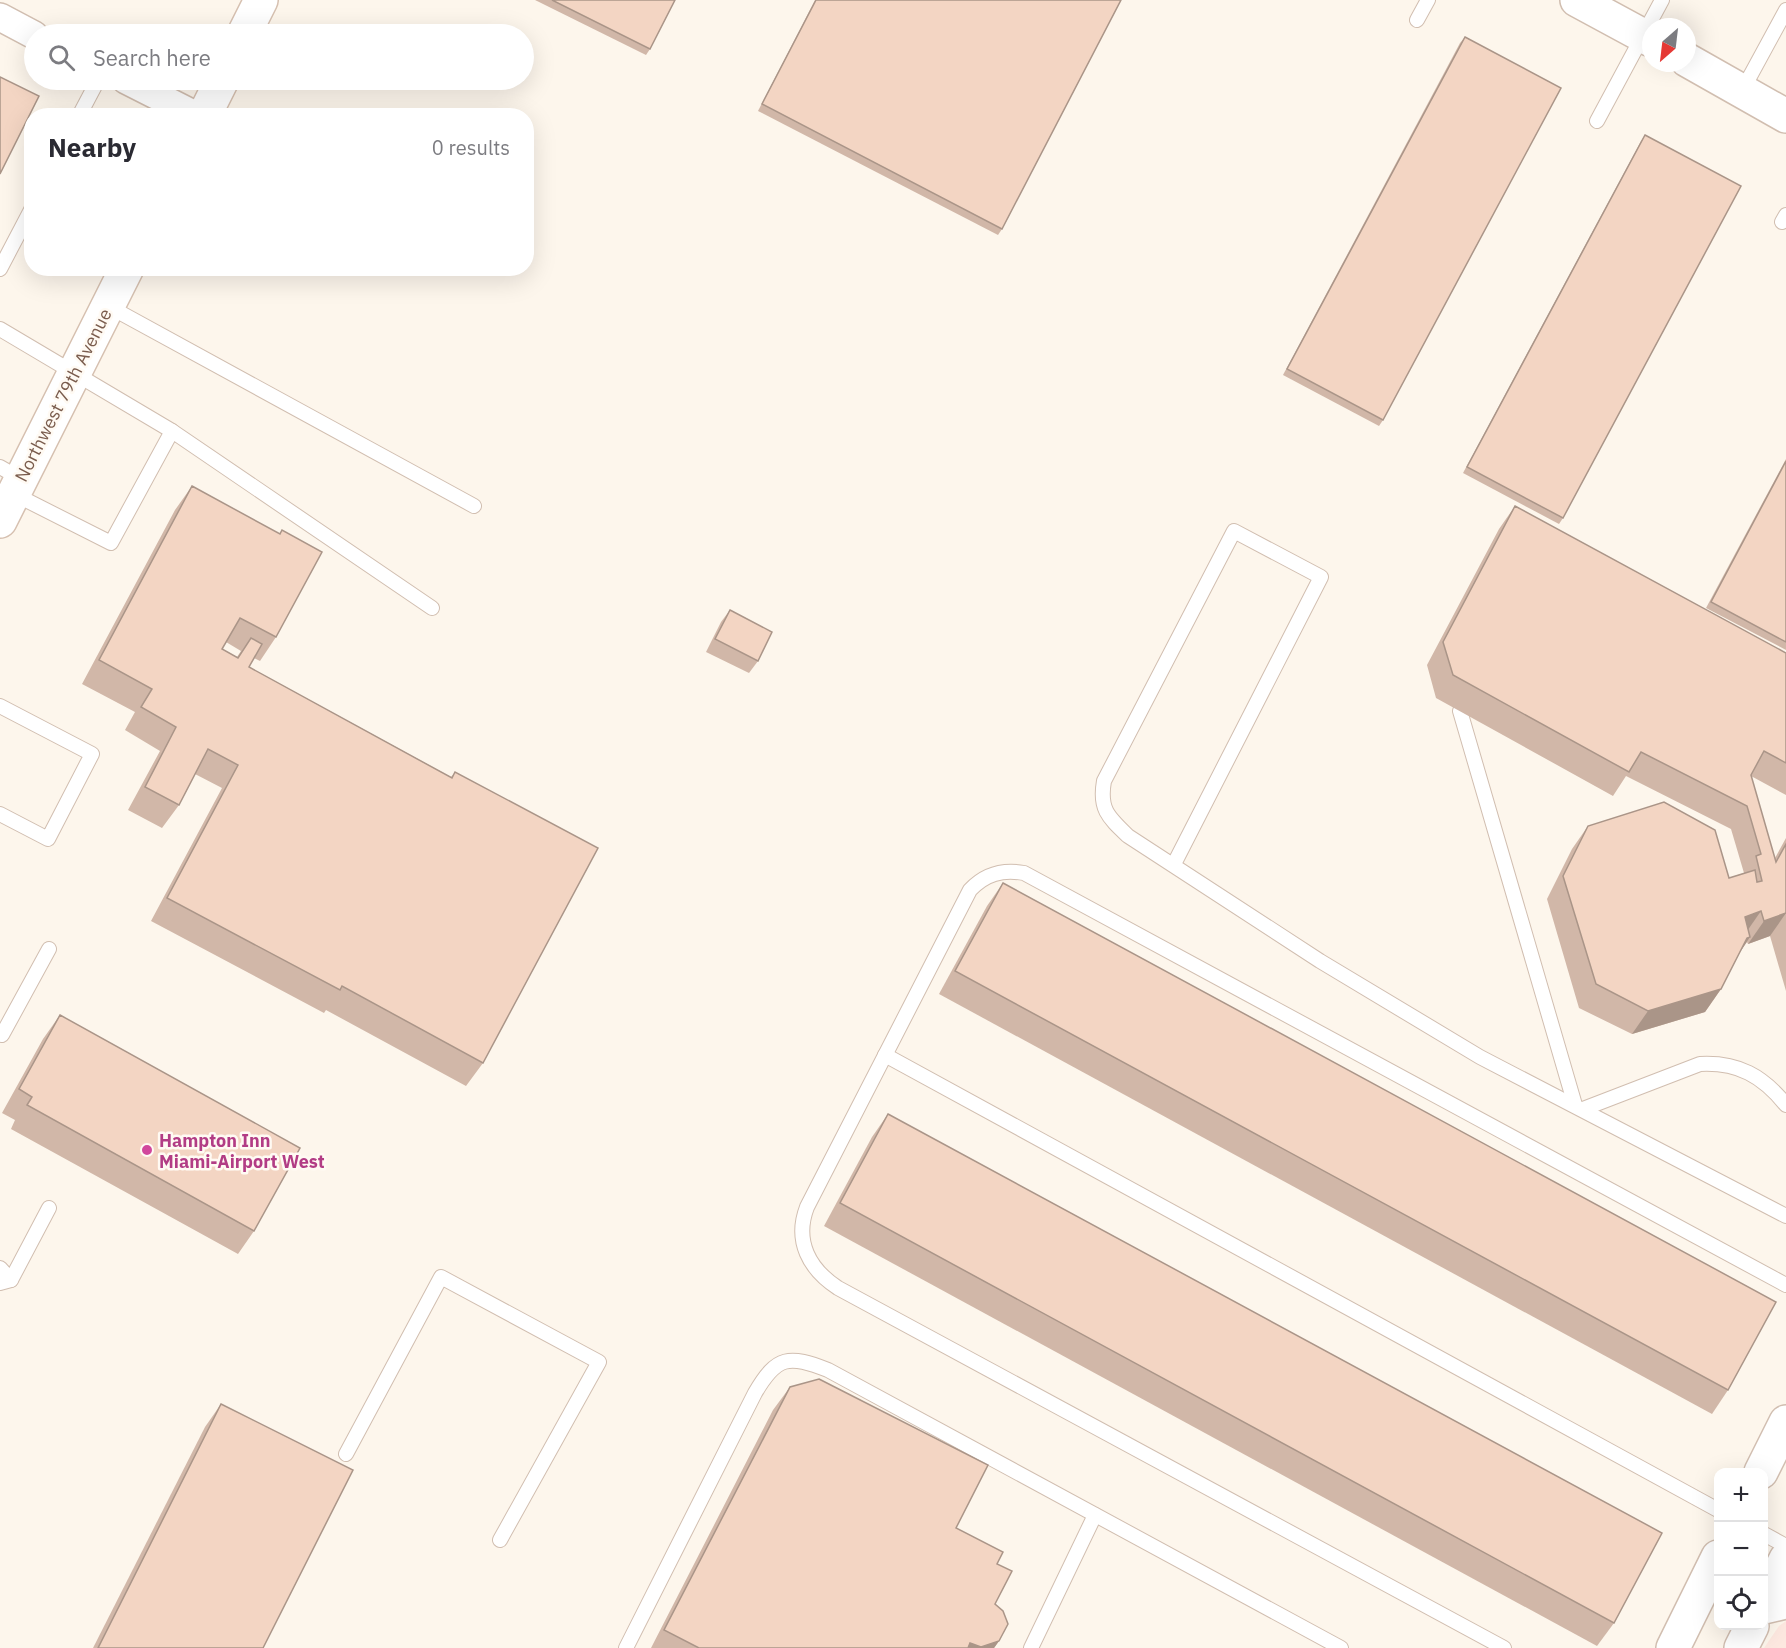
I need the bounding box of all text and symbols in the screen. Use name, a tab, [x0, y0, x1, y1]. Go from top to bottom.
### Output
north arrow	[1642, 18, 1696, 72]
search box	[24, 24, 534, 90]
icon: search	[45, 41, 78, 74]
text: Search here	[93, 43, 211, 72]
text: Nearby	[48, 130, 136, 164]
text: 0 results	[432, 134, 510, 161]
street label: Northwest 79th Avenue	[9, 304, 117, 485]
place label: Hampton Inn Miami-Airport West	[159, 1129, 325, 1173]
marker: Hampton Inn Miami-Airport West	[140, 1143, 154, 1157]
map controls	[1714, 1468, 1768, 1630]
button: +	[1714, 1468, 1768, 1522]
button: −	[1714, 1522, 1768, 1576]
button: locate	[1714, 1576, 1768, 1630]

